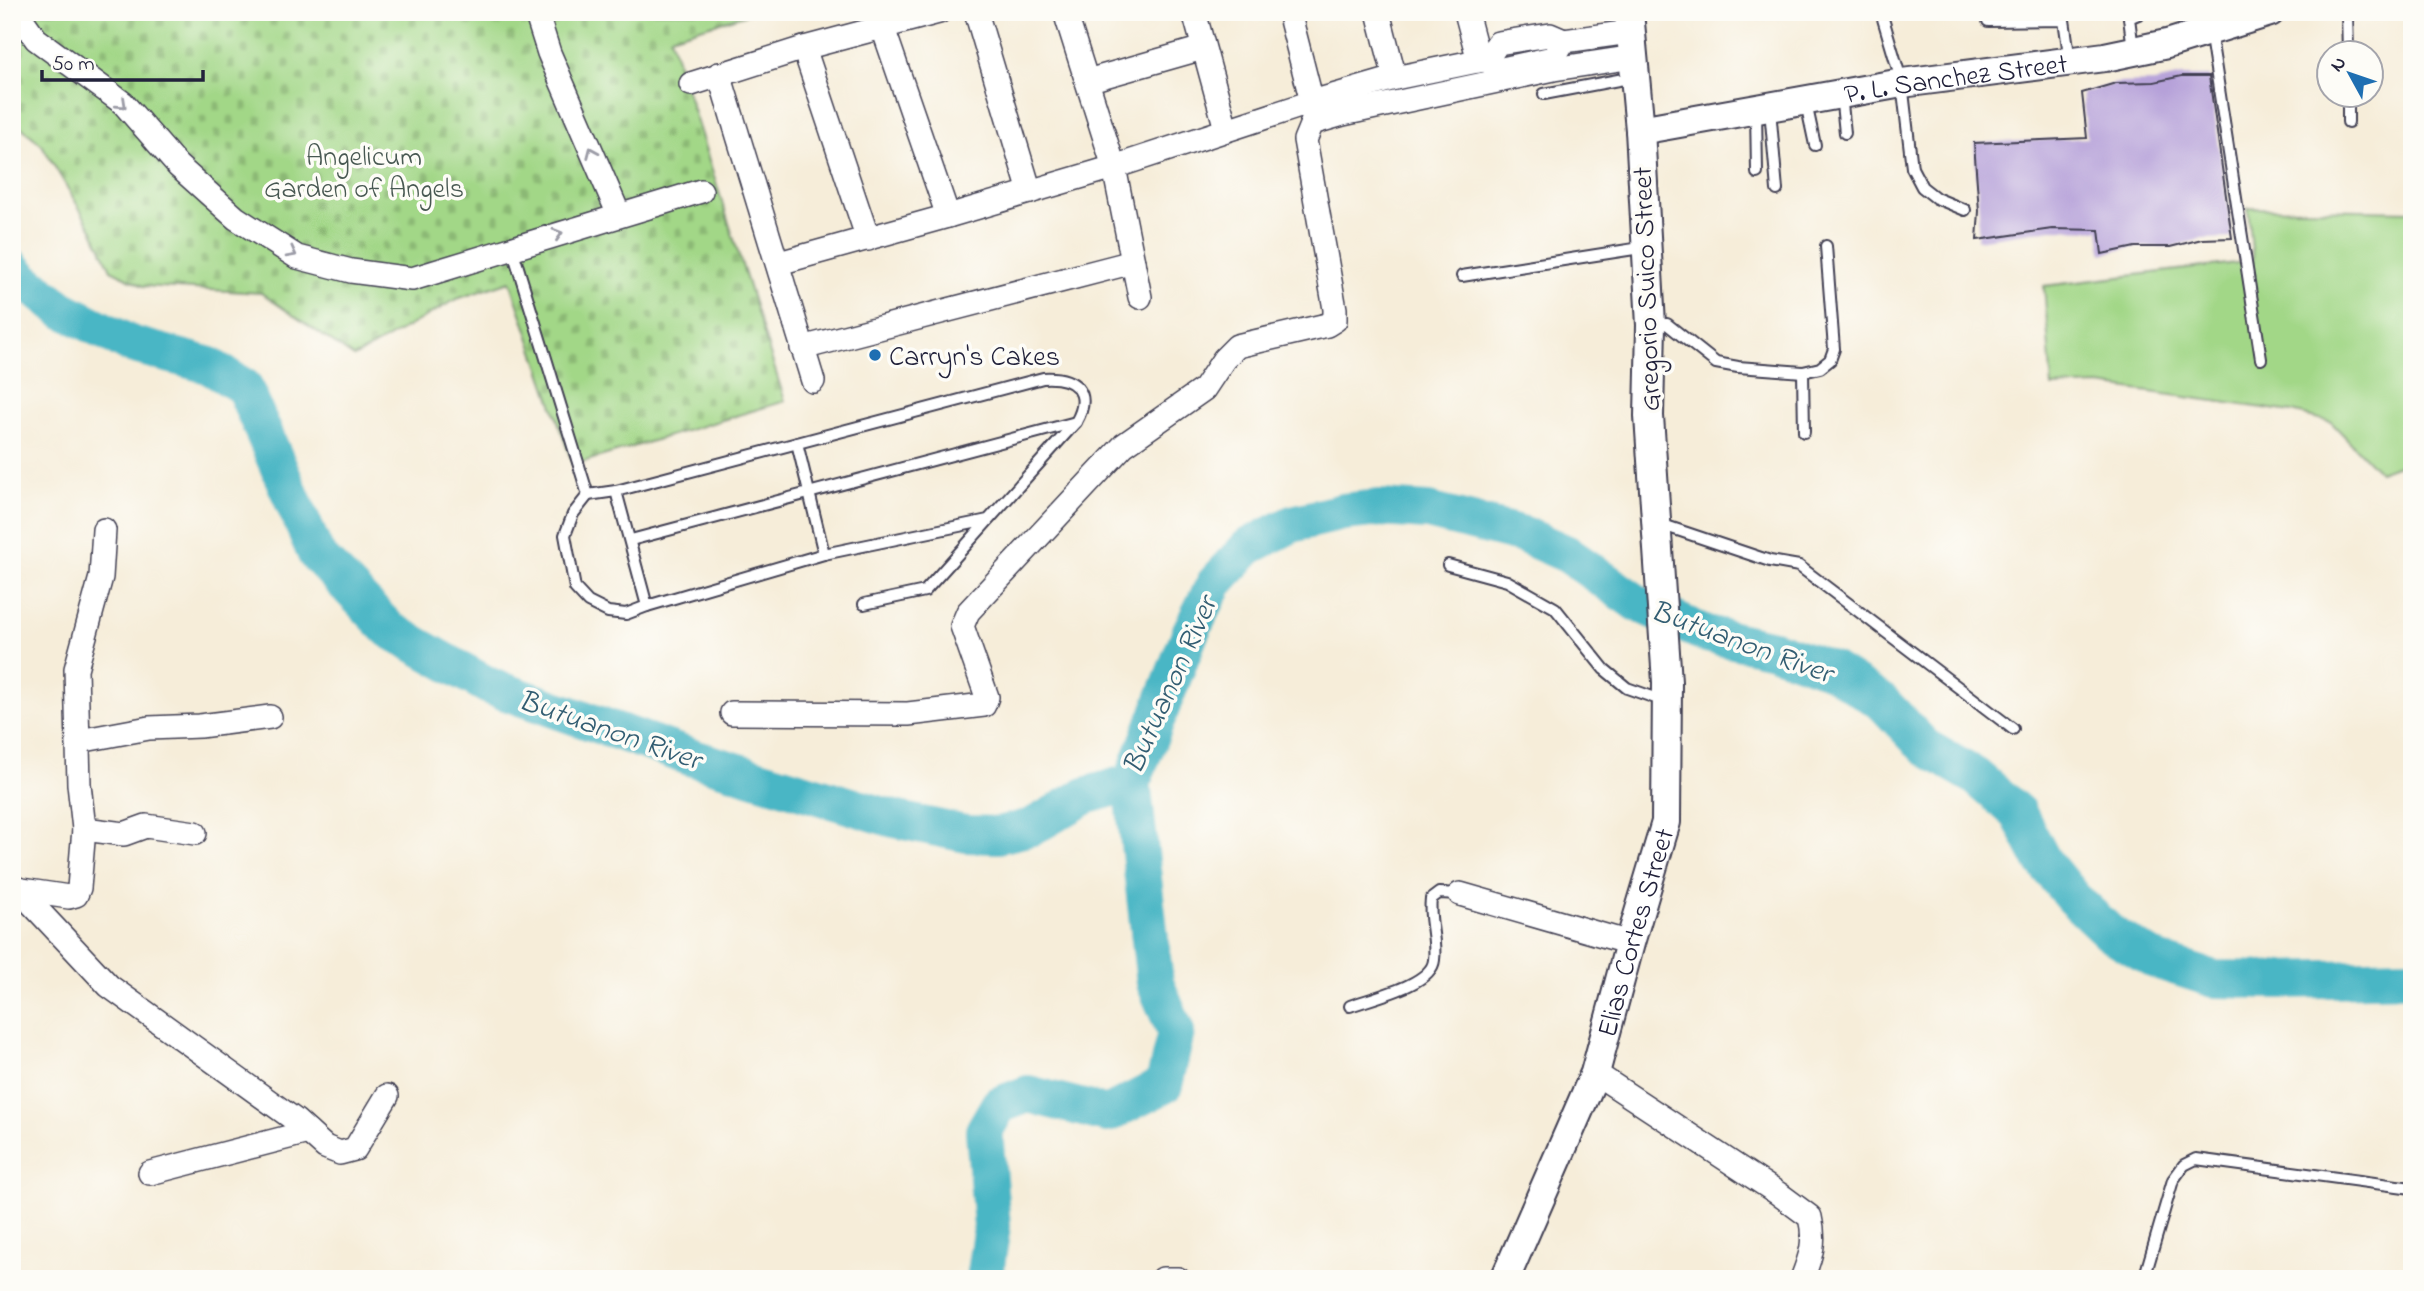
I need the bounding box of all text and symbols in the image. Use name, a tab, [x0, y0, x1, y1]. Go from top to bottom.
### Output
scale bar	[42, 38, 203, 82]
north arrow	[2316, 38, 2386, 108]
street label: P. L. Sanchez Street	[1841, 45, 2070, 117]
text: 50 m	[52, 50, 95, 80]
text: N	[2324, 51, 2353, 78]
one-way arrow	[114, 96, 127, 109]
park label: Angelicum Garden of Angels	[264, 138, 464, 211]
one-way arrow	[586, 147, 600, 159]
street label: Gregorio Suico Street	[1624, 166, 1673, 412]
one-way arrow	[552, 227, 564, 242]
one-way arrow	[285, 245, 298, 258]
place label: Carryn's Cakes	[889, 338, 1060, 379]
marker: Carryn's Cakes	[867, 347, 883, 363]
water label: Butuanon River	[1113, 587, 1232, 782]
water label: Butuanon River	[1644, 591, 1841, 698]
water label: Butuanon River	[512, 680, 710, 785]
street label: Elias Cortes Street	[1589, 824, 1687, 1042]

